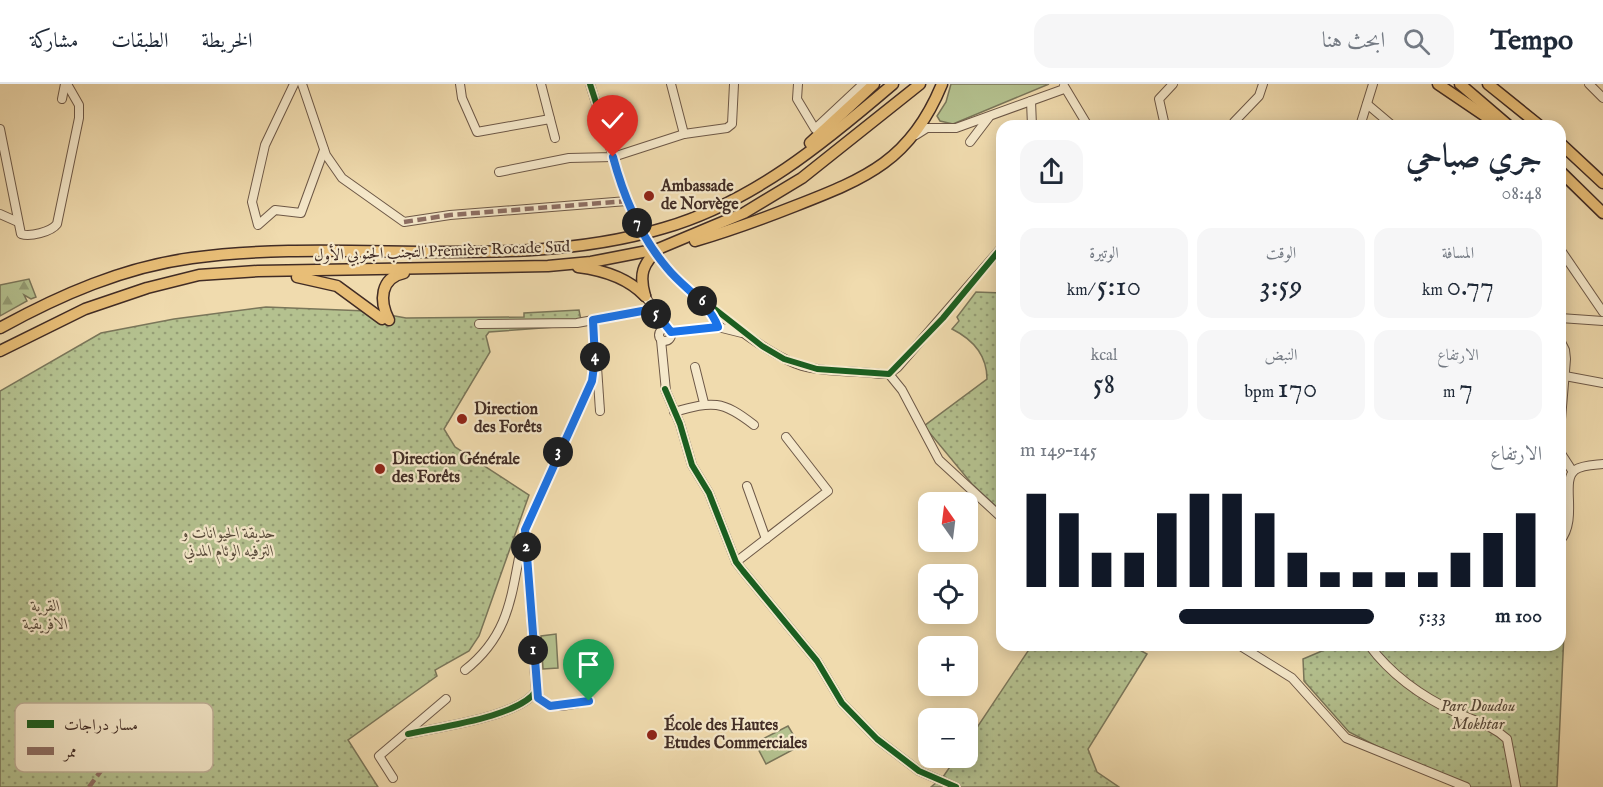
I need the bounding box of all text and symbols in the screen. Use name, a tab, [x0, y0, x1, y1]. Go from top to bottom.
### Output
search box	[1034, 14, 1454, 68]
text: Tempo	[1490, 24, 1573, 59]
icon: search	[1400, 25, 1433, 58]
text: ابحث هنا	[1322, 27, 1385, 55]
text: مشاركة	[30, 28, 78, 55]
text: الطبقات	[111, 28, 168, 55]
text: الخريطة	[201, 28, 253, 55]
pin	[587, 95, 638, 157]
icon: check	[596, 104, 629, 137]
text: جري صباحي	[1406, 137, 1542, 179]
button: share	[1020, 140, 1083, 203]
place label: Ambassade de Norvège	[660, 177, 739, 215]
text: 08:48	[1501, 181, 1542, 206]
marker: Ambassade de Norvège	[642, 189, 656, 203]
pin: 7	[622, 208, 652, 238]
text: 7	[633, 213, 641, 233]
street label: التجنب الجنوبي الأول Première Rocade Sud	[313, 235, 571, 267]
text: الوتيرة	[1089, 244, 1119, 264]
text: الوقت	[1266, 244, 1296, 264]
text: المسافة	[1442, 244, 1474, 264]
text: 5:10	[1097, 268, 1141, 306]
text: 3:59	[1259, 268, 1303, 306]
text: 0.77	[1446, 268, 1494, 306]
text: /km	[1067, 281, 1097, 301]
text: km	[1422, 281, 1446, 301]
pin: 6	[687, 286, 717, 316]
text: 6	[699, 291, 705, 311]
pin: 5	[641, 299, 671, 329]
text: 5	[653, 304, 659, 324]
pin: 4	[580, 342, 610, 372]
text: kcal	[1091, 346, 1117, 366]
text: النبض	[1265, 346, 1297, 366]
text: الارتفاع	[1437, 346, 1479, 366]
text: 4	[591, 347, 599, 367]
text: 58	[1093, 366, 1115, 404]
text: 170	[1278, 370, 1318, 408]
text: 7	[1459, 370, 1473, 408]
text: bpm	[1245, 383, 1278, 403]
text: m	[1443, 383, 1459, 403]
place label: Direction des Forêts	[474, 400, 542, 438]
marker: Direction des Forêts	[455, 412, 469, 426]
pin: 3	[543, 437, 573, 467]
text: 145–149 m	[1020, 438, 1097, 463]
text: 3	[555, 442, 561, 462]
text: الارتفاع	[1490, 442, 1542, 467]
place label: Direction Générale des Forêts	[392, 450, 521, 488]
marker: Direction Générale des Forêts	[373, 462, 387, 476]
north arrow	[918, 492, 978, 552]
map controls	[918, 492, 978, 768]
park label: حديقة الحيوانات و الترفيه الوئام المدني	[181, 524, 276, 565]
pin: 2	[511, 532, 541, 562]
text: 2	[522, 537, 530, 557]
button: locate	[918, 564, 978, 624]
park label: القرية الافريقية	[22, 597, 68, 635]
text: 5:33	[1419, 604, 1446, 629]
text: 100 m	[1495, 604, 1542, 629]
pin: 1	[518, 635, 548, 665]
button: +	[918, 636, 978, 696]
pin	[563, 639, 614, 701]
text: 1	[530, 640, 536, 660]
icon: arrive	[572, 648, 605, 681]
park label: Parc Doudou Mokhtar	[1441, 697, 1515, 735]
legend	[15, 703, 213, 772]
button: −	[918, 708, 978, 768]
place label: École des Hautes Etudes Commerciales	[664, 714, 808, 754]
text: مسار دراجات	[64, 716, 138, 736]
marker: École des Hautes Etudes Commerciales	[645, 728, 659, 742]
text: ممر	[62, 743, 77, 763]

